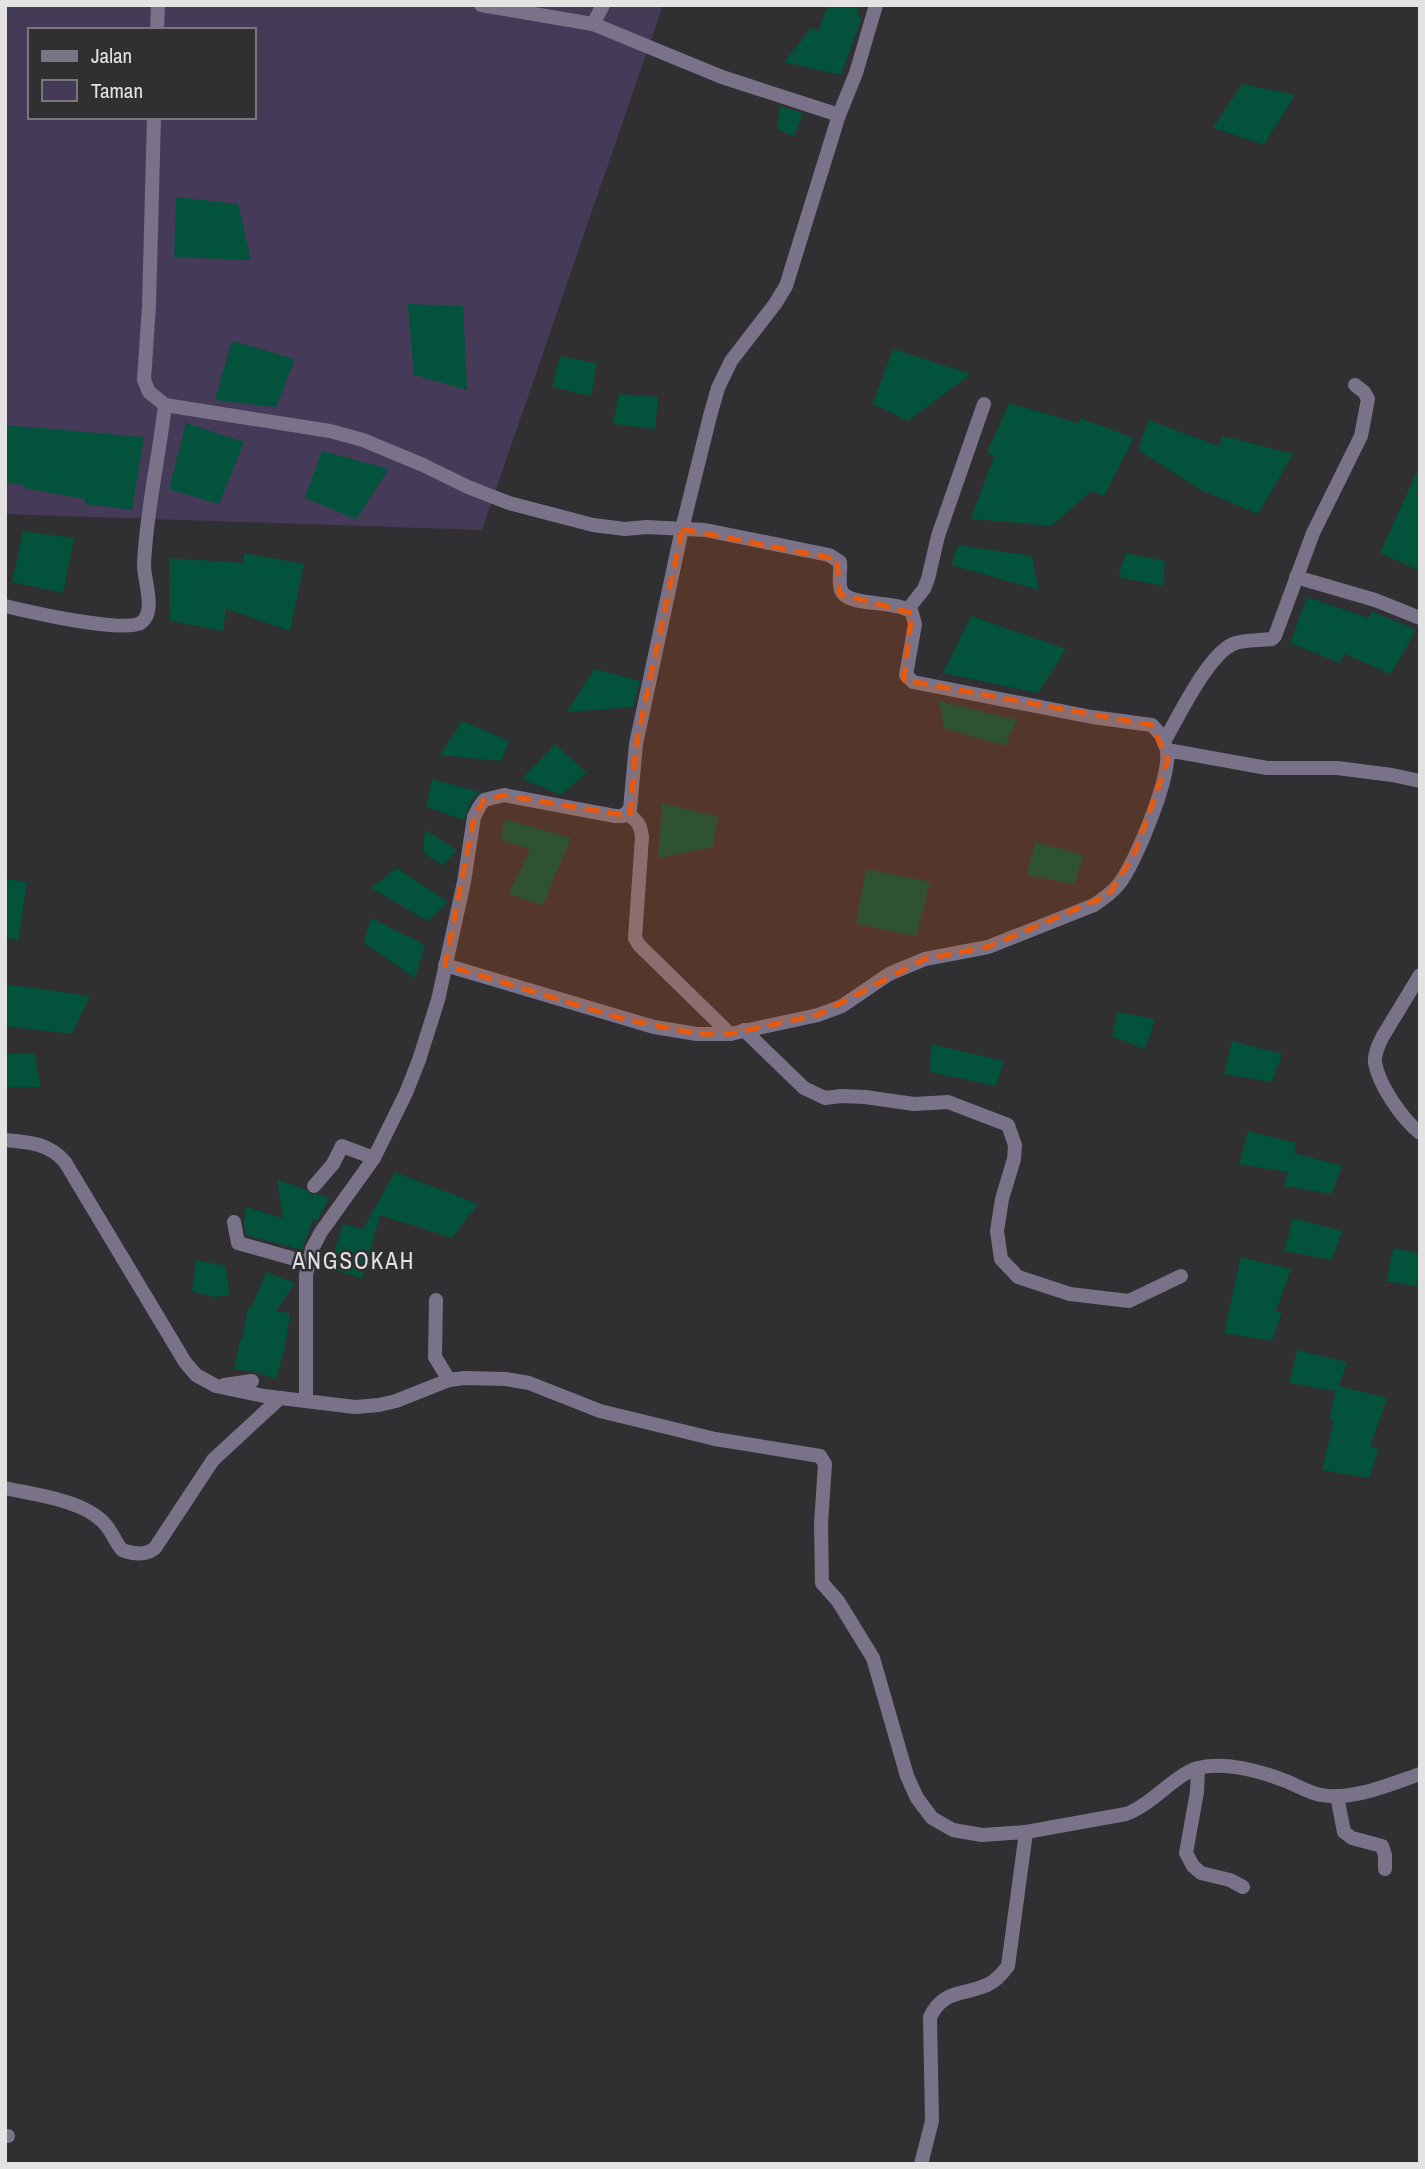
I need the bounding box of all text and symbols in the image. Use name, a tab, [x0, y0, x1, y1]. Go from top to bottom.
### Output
legend	[28, 28, 256, 119]
text: Jalan	[91, 41, 132, 70]
text: Taman	[91, 76, 143, 105]
district label: ANGSOKAH	[292, 1245, 415, 1276]

